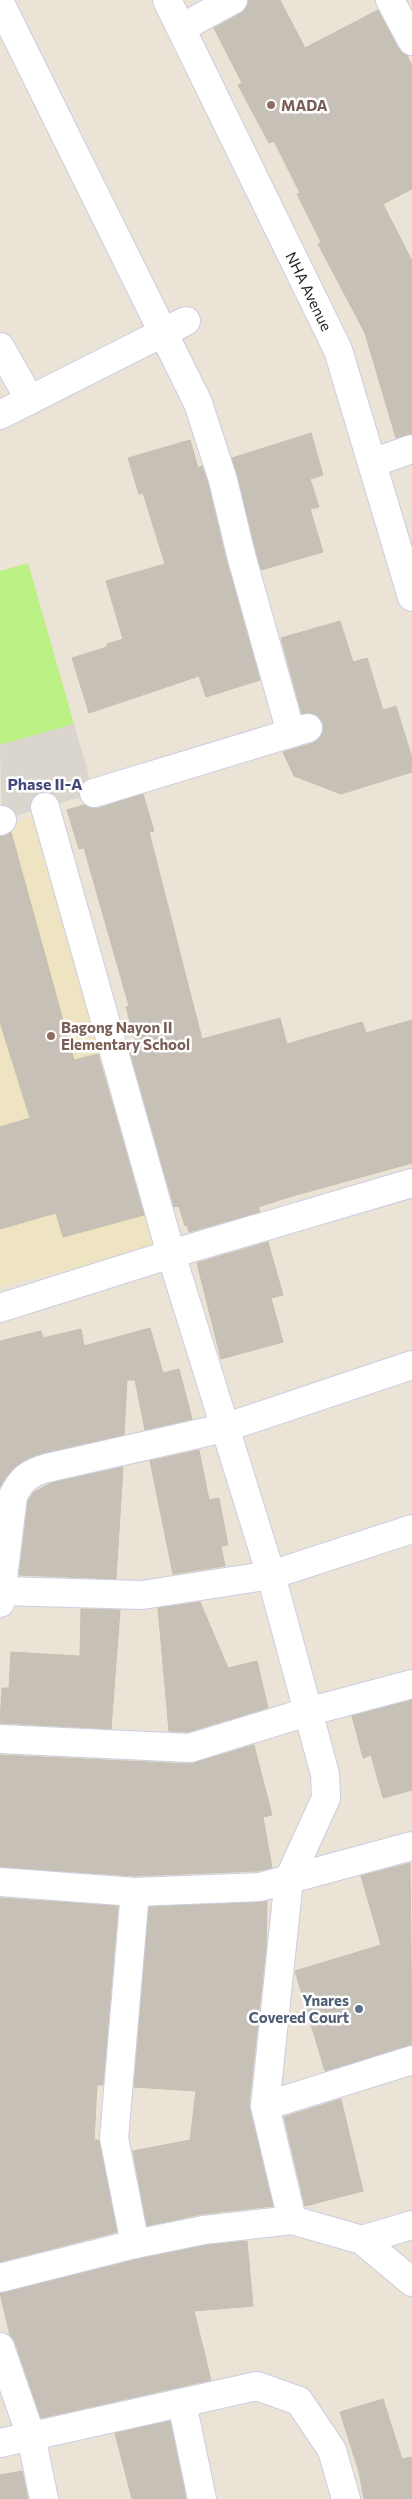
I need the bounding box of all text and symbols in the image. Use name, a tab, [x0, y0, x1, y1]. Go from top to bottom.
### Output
place label: MADA	[281, 96, 328, 114]
marker: MADA	[265, 99, 277, 111]
street label: NHA Avenue	[282, 249, 336, 334]
district label: Phase II-A	[7, 774, 83, 793]
place label: Bagong Nayon II Elementary School	[61, 1018, 190, 1053]
marker: Bagong Nayon II Elementary School	[45, 1030, 57, 1042]
place label: Ynares Covered Court	[249, 1991, 349, 2026]
marker: Ynares Covered Court	[353, 2003, 365, 2015]

